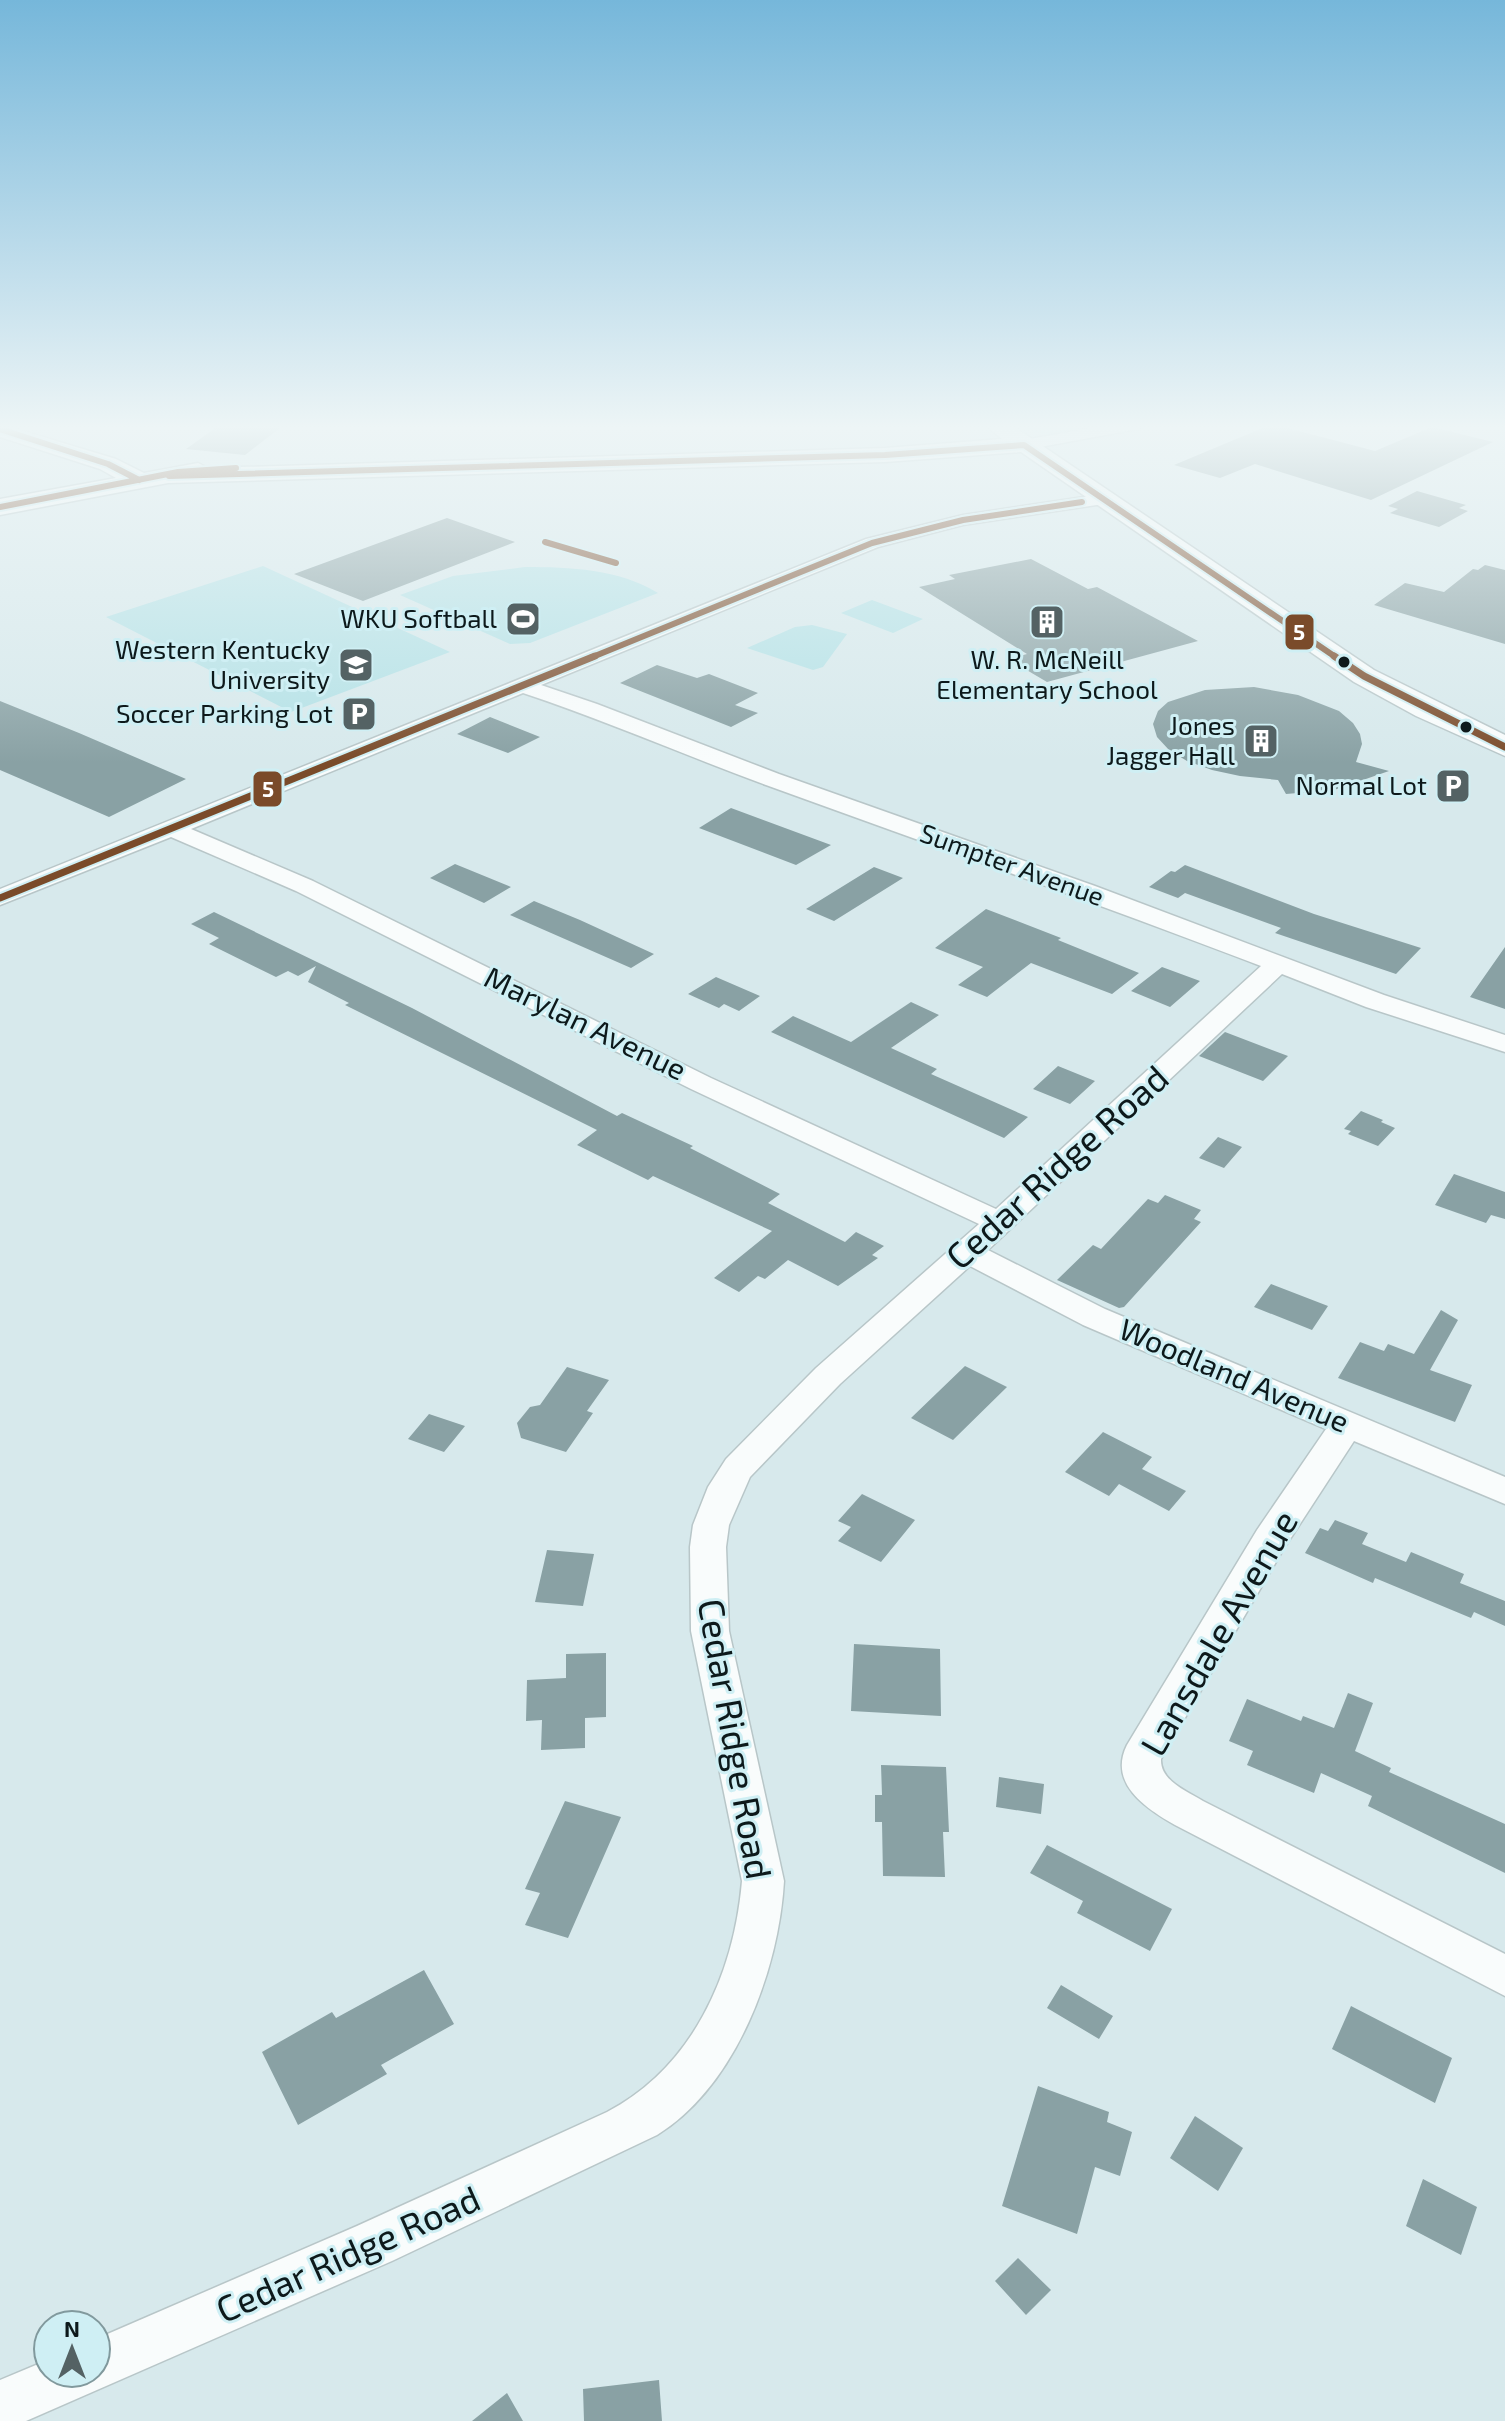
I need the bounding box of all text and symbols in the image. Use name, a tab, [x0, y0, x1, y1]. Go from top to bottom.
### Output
sports icon: WKU Softball	[504, 600, 542, 638]
place label: WKU Softball	[340, 602, 497, 633]
building icon: W. R. McNeill Elementary School	[1028, 603, 1066, 641]
line badge: 5	[1284, 613, 1315, 651]
text: 5	[1293, 618, 1305, 644]
place label: Western Kentucky University	[115, 633, 330, 694]
place label: W. R. McNeill Elementary School	[936, 643, 1158, 704]
school or university icon: Western Kentucky University	[337, 646, 375, 684]
unlabelled marker	[1336, 654, 1352, 670]
parking icon: Soccer Parking Lot	[340, 695, 378, 733]
place label: Soccer Parking Lot	[116, 697, 333, 728]
place label: Jones Jagger Hall	[1106, 709, 1235, 770]
unlabelled marker	[1458, 719, 1474, 735]
building icon: Jones Jagger Hall	[1242, 722, 1280, 760]
parking icon: Normal Lot	[1434, 767, 1472, 805]
place label: Normal Lot	[1296, 769, 1427, 800]
line badge: 5	[252, 770, 283, 808]
text: 5	[262, 775, 274, 801]
street label: Sumpter Avenue	[916, 816, 1109, 911]
street label: Marylan Avenue	[479, 958, 693, 1087]
street label: Cedar Ridge Road	[936, 1055, 1176, 1277]
street label: Woodland Avenue	[1115, 1310, 1355, 1439]
street label: Lansdale Avenue	[1130, 1502, 1305, 1762]
street label: Cedar Ridge Road	[691, 1595, 782, 1882]
street label: Cedar Ridge Road	[209, 2175, 486, 2330]
north arrow	[32, 2309, 112, 2389]
text: N	[64, 2315, 80, 2341]

